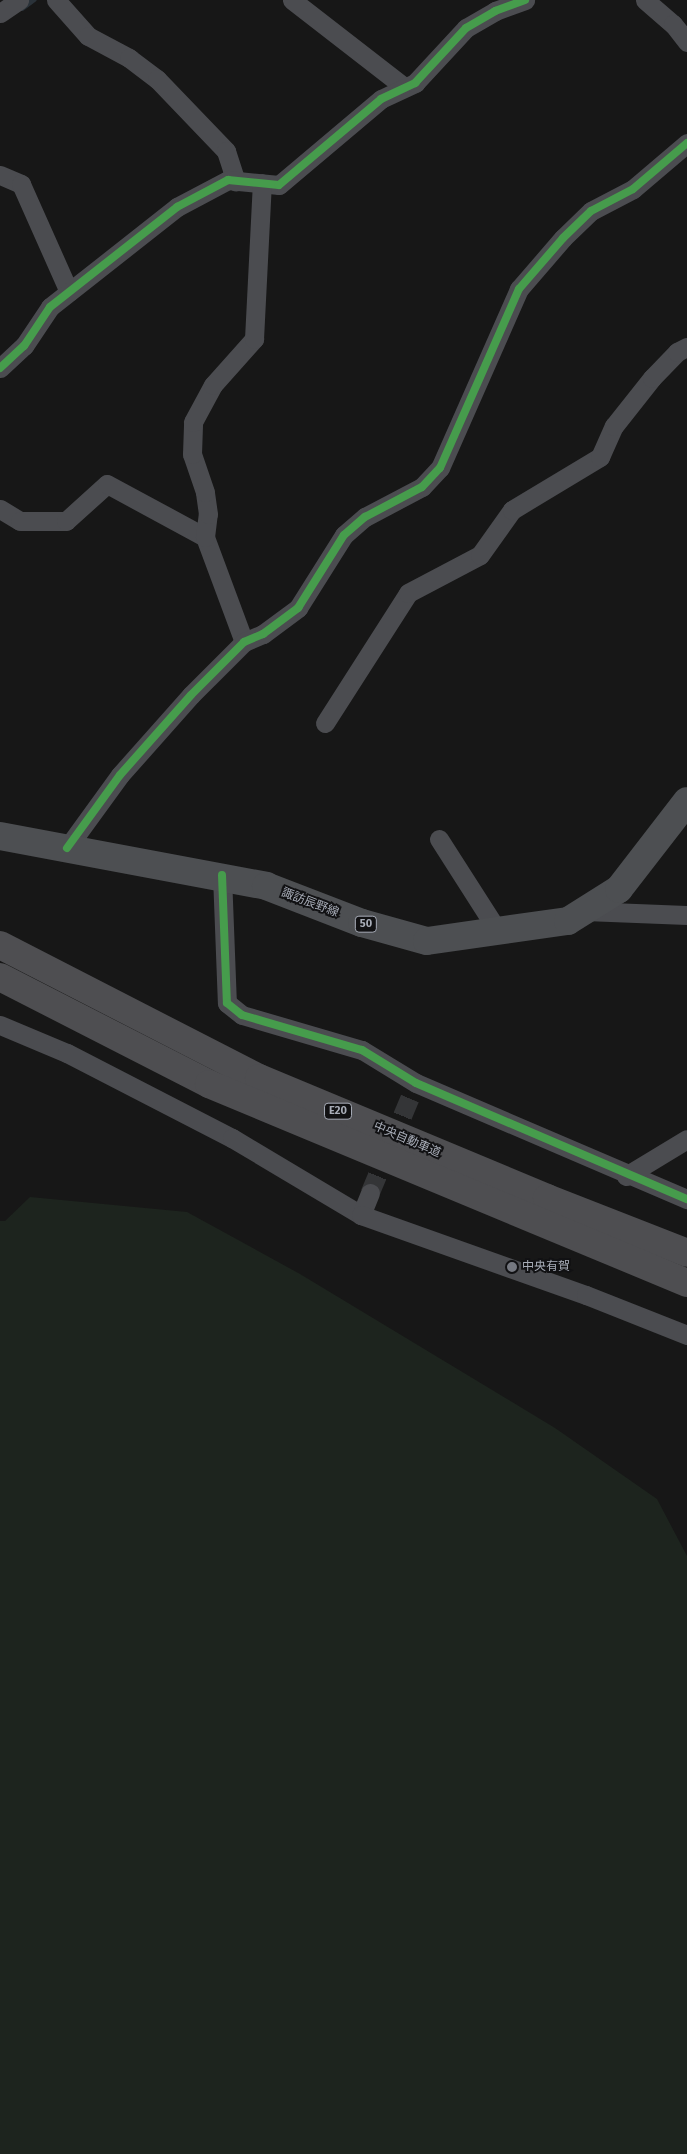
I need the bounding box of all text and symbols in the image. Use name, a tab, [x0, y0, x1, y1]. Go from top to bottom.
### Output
street label: 諏訪辰野線	[279, 886, 341, 920]
road number: 50	[355, 916, 377, 932]
road number: E20	[323, 1102, 353, 1120]
street label: 中央自動車道	[371, 1119, 443, 1161]
place label: 中央有賀	[522, 1260, 570, 1274]
marker: 中央有賀	[506, 1261, 518, 1273]

